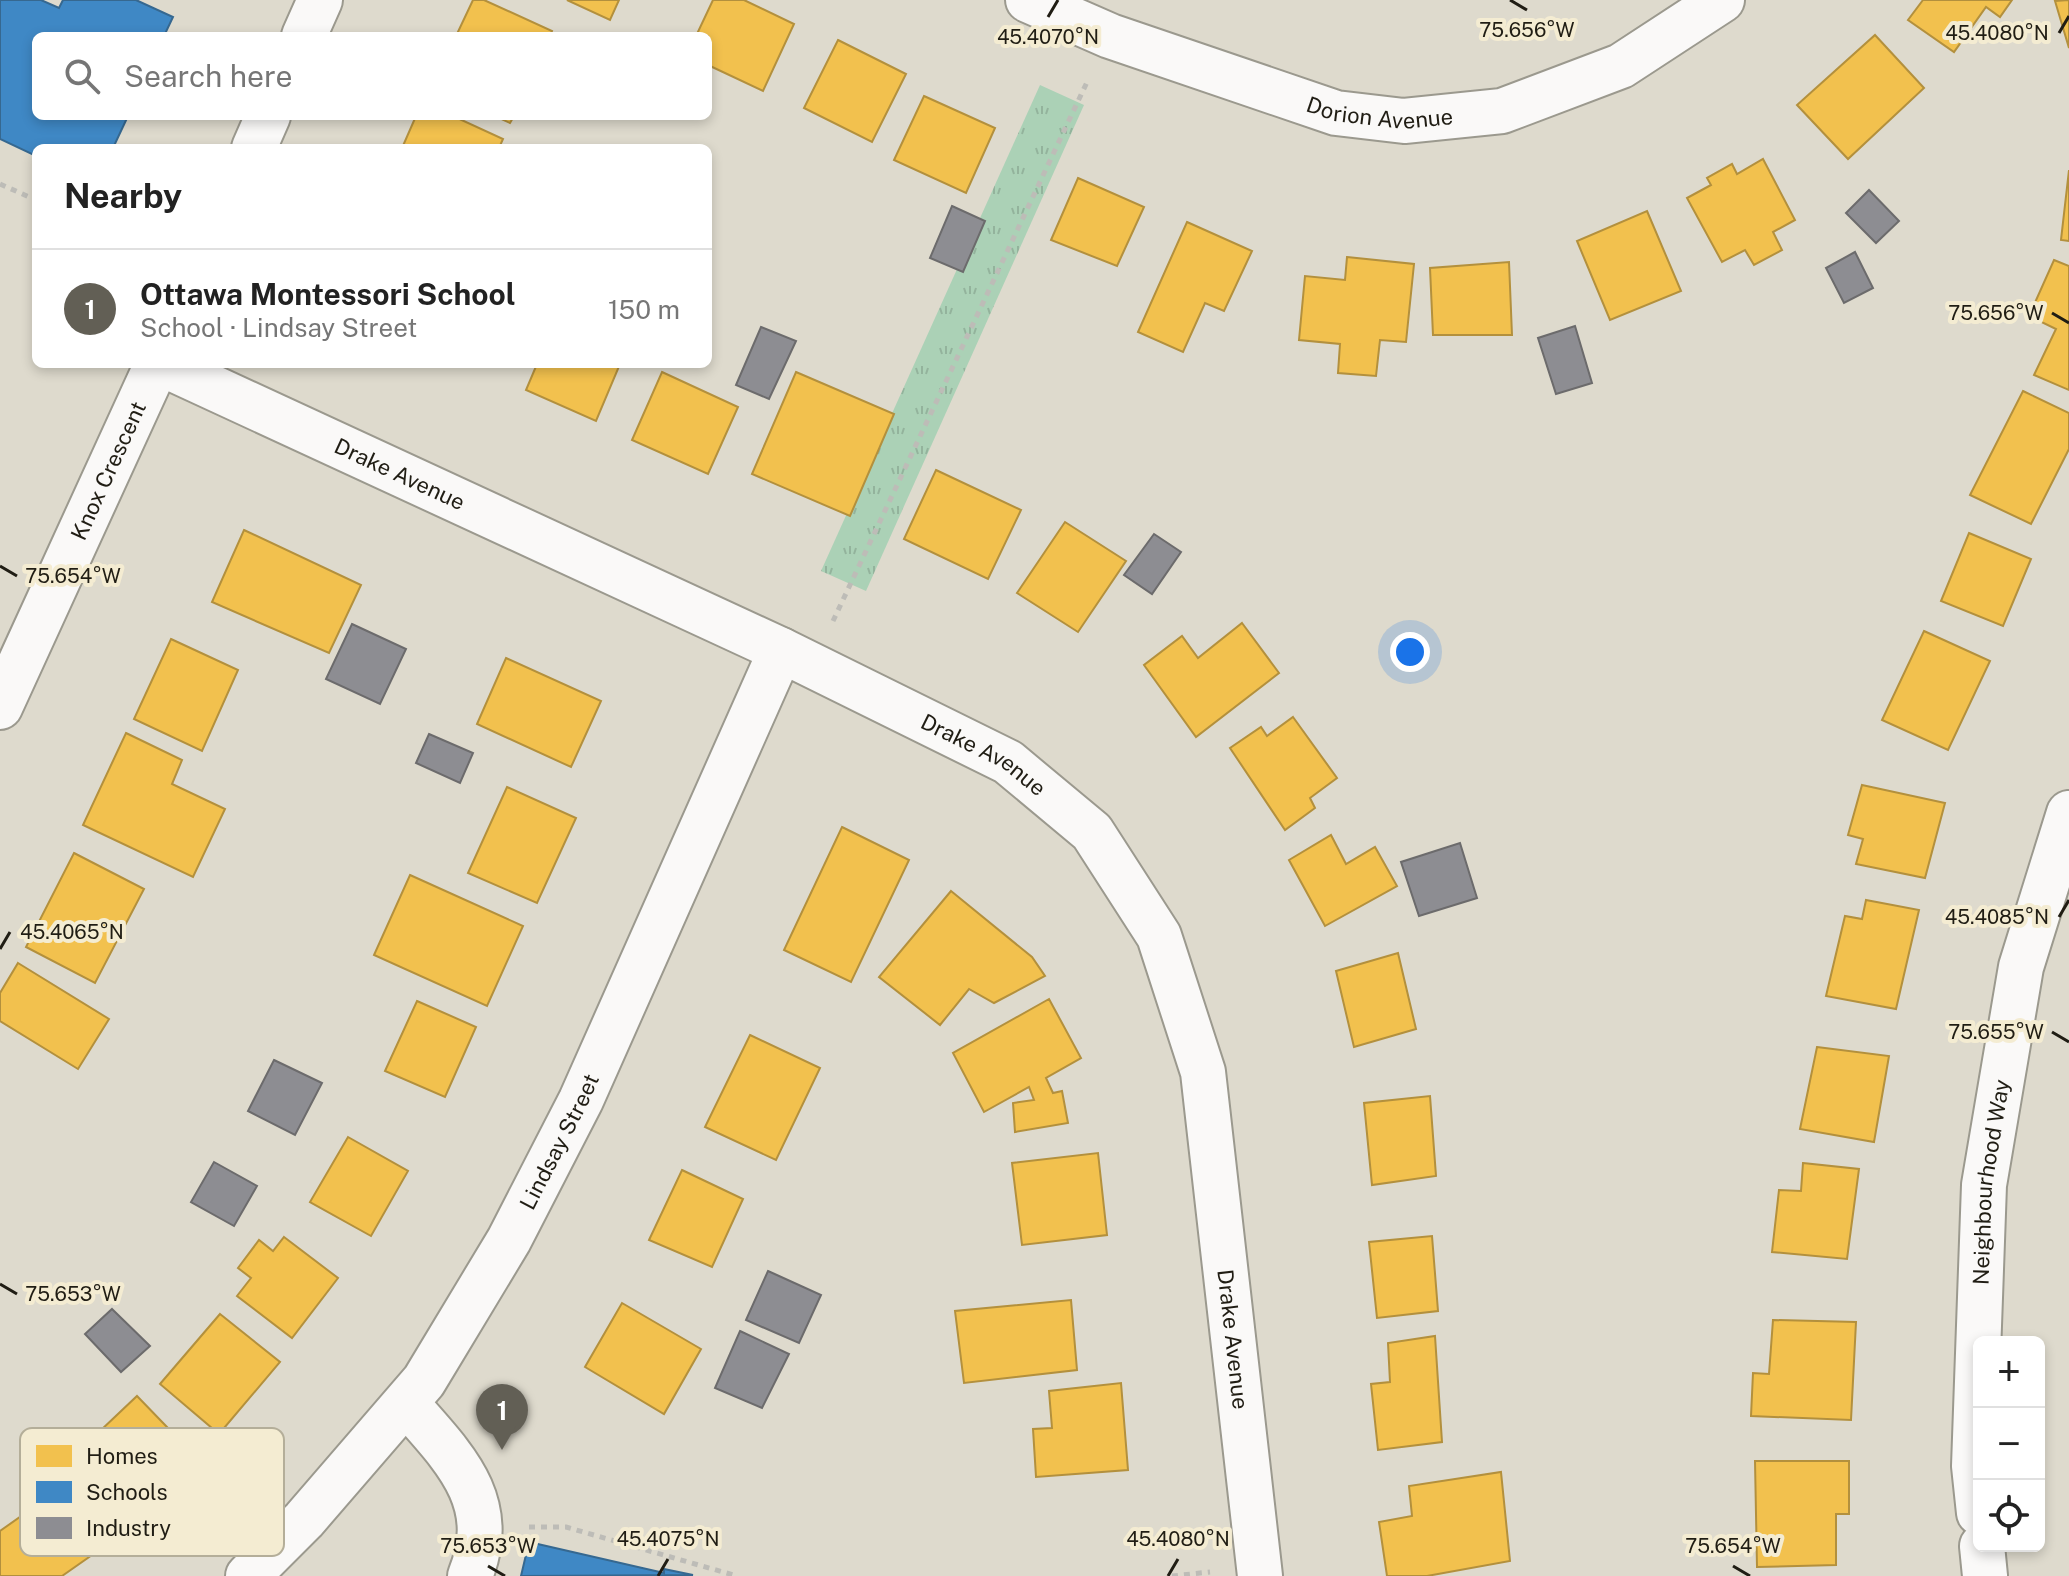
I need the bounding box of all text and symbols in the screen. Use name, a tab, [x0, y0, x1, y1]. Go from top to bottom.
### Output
text: 75.656°W	[1479, 18, 1575, 42]
text: 45.4080°N	[1945, 21, 2049, 45]
text: 45.4070°N	[997, 25, 1099, 49]
search box	[32, 32, 712, 120]
icon: search	[60, 54, 104, 98]
text: Search here	[124, 58, 292, 94]
street label: Dorion Avenue	[1303, 91, 1454, 134]
text: Nearby	[64, 176, 182, 216]
text: Ottawa Montessori School	[140, 276, 516, 312]
text: 1	[84, 294, 96, 325]
text: 150 m	[608, 294, 680, 325]
text: 75.656°W	[1948, 301, 2044, 325]
text: School · Lindsay Street	[140, 312, 417, 343]
street label: Knox Crescent	[65, 397, 151, 544]
street label: Drake Avenue	[330, 433, 469, 515]
text: 75.654°W	[25, 564, 121, 588]
your location	[1390, 632, 1430, 672]
street label: Drake Avenue	[917, 708, 1051, 801]
text: 45.4085°N	[1945, 905, 2049, 929]
text: 45.4065°N	[20, 920, 124, 944]
text: 75.655°W	[1948, 1020, 2044, 1044]
street label: Lindsay Street	[514, 1070, 604, 1214]
street label: Neighbourhood Way	[1967, 1077, 2015, 1285]
street label: Drake Avenue	[1212, 1268, 1254, 1411]
text: 75.653°W	[25, 1282, 121, 1306]
map controls	[1973, 1336, 2045, 1552]
button: +	[1973, 1336, 2045, 1408]
pin: 1	[476, 1384, 528, 1450]
button: −	[1973, 1408, 2045, 1480]
legend	[20, 1428, 284, 1556]
text: Homes	[86, 1443, 158, 1469]
text: Schools	[86, 1479, 168, 1505]
button: locate	[1973, 1480, 2045, 1552]
text: Industry	[86, 1515, 171, 1541]
text: 45.4075°N	[616, 1527, 720, 1551]
text: 45.4080°N	[1126, 1527, 1230, 1551]
text: 75.653°W	[440, 1534, 536, 1558]
text: 75.654°W	[1685, 1534, 1781, 1558]

